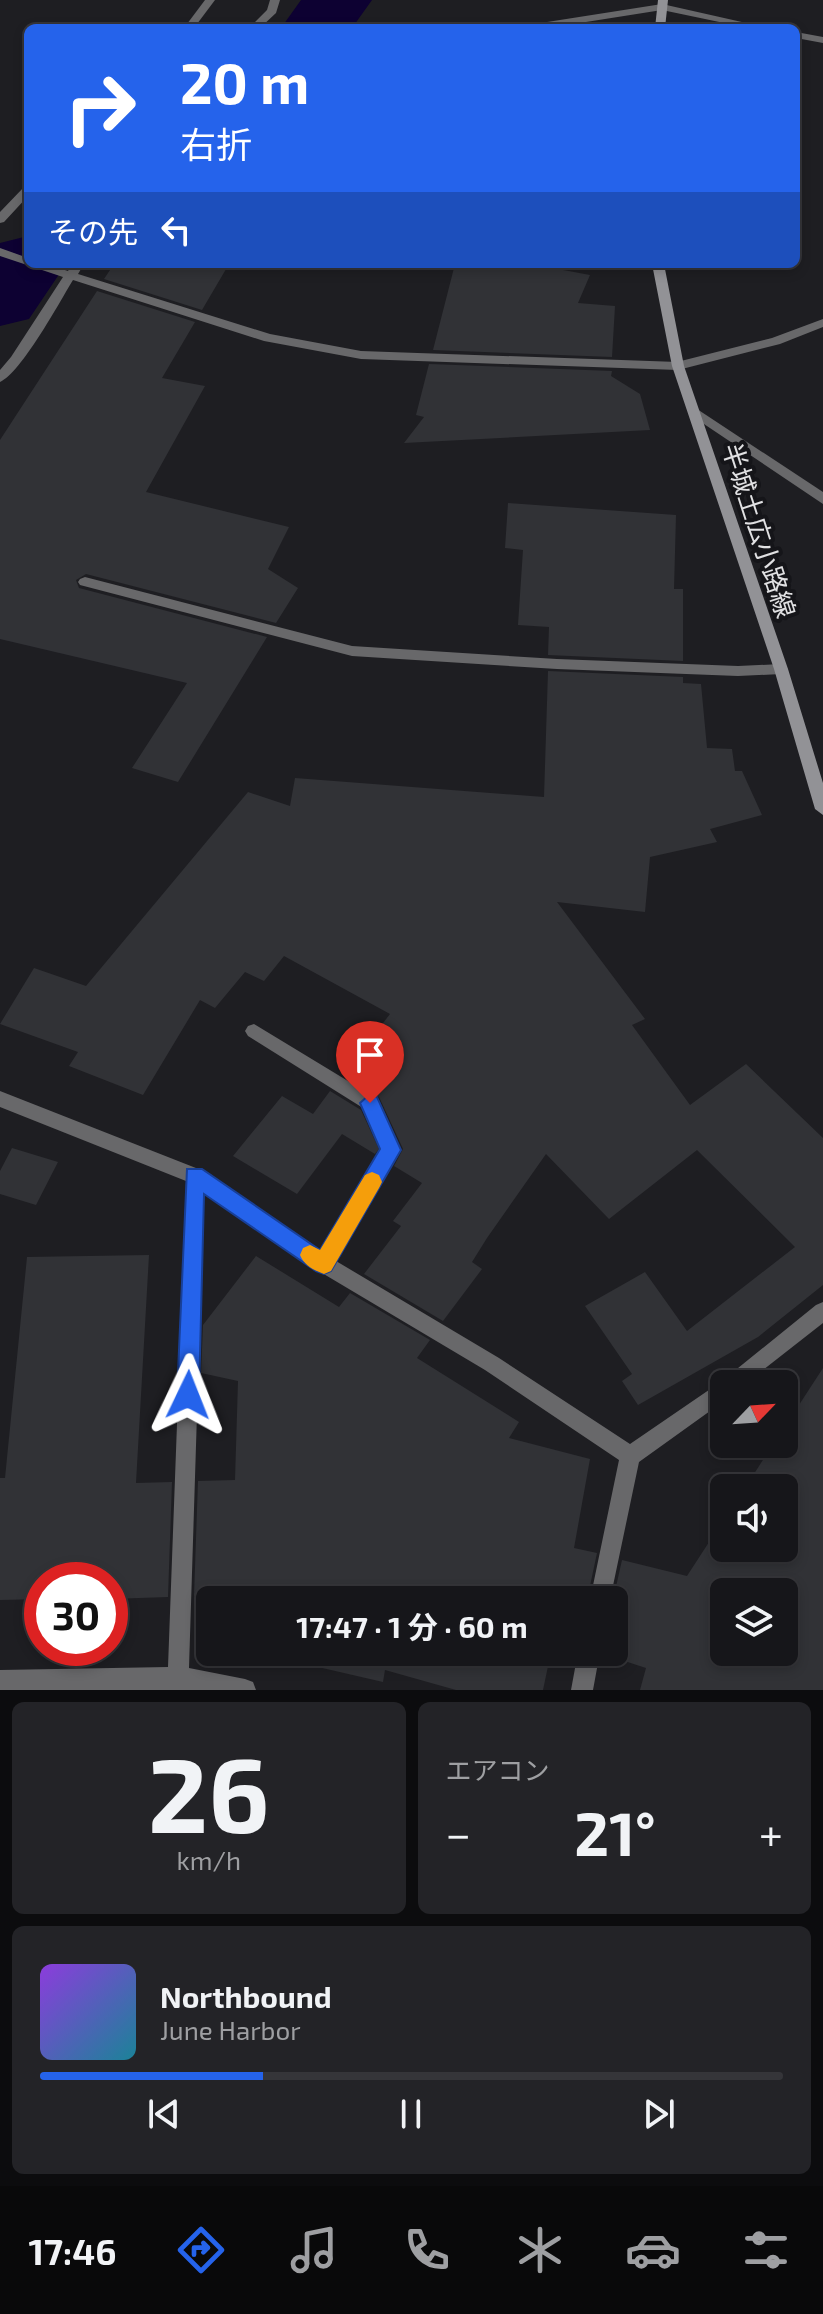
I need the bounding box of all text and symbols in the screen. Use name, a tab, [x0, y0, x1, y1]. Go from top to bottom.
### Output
text: 20 m	[180, 48, 309, 115]
icon: right	[48, 56, 152, 160]
text: 右折	[180, 122, 252, 165]
icon: left	[154, 208, 198, 252]
text: その先	[48, 213, 138, 249]
street label: 半城土広小路線	[717, 439, 803, 621]
pin	[336, 1021, 404, 1103]
icon: arrive	[348, 1033, 392, 1077]
position arrow	[146, 1353, 230, 1437]
north arrow	[710, 1370, 798, 1458]
map controls	[710, 1370, 798, 1666]
button: sound	[710, 1474, 798, 1562]
speed limit sign: 30	[24, 1562, 128, 1666]
button: layers	[710, 1578, 798, 1666]
text: 17:47 · 1 分 · 60 m	[296, 1608, 528, 1644]
text: 26	[148, 1729, 270, 1854]
text: エアコン	[446, 1754, 550, 1785]
text: 21°	[574, 1796, 656, 1868]
text: −	[446, 1806, 471, 1859]
text: +	[759, 1806, 783, 1859]
text: km/h	[176, 1844, 241, 1875]
text: Northbound	[160, 1978, 332, 2014]
text: June Harbor	[160, 2014, 301, 2045]
icon: previous	[142, 2092, 186, 2136]
icon: pause	[389, 2092, 433, 2136]
icon: next	[637, 2092, 681, 2136]
icon: directions	[173, 2222, 229, 2278]
icon: music	[286, 2222, 342, 2278]
icon: phone	[399, 2222, 455, 2278]
icon: climate	[512, 2222, 568, 2278]
icon: car	[625, 2222, 681, 2278]
icon: filters	[738, 2222, 794, 2278]
text: 17:46	[29, 2229, 116, 2272]

